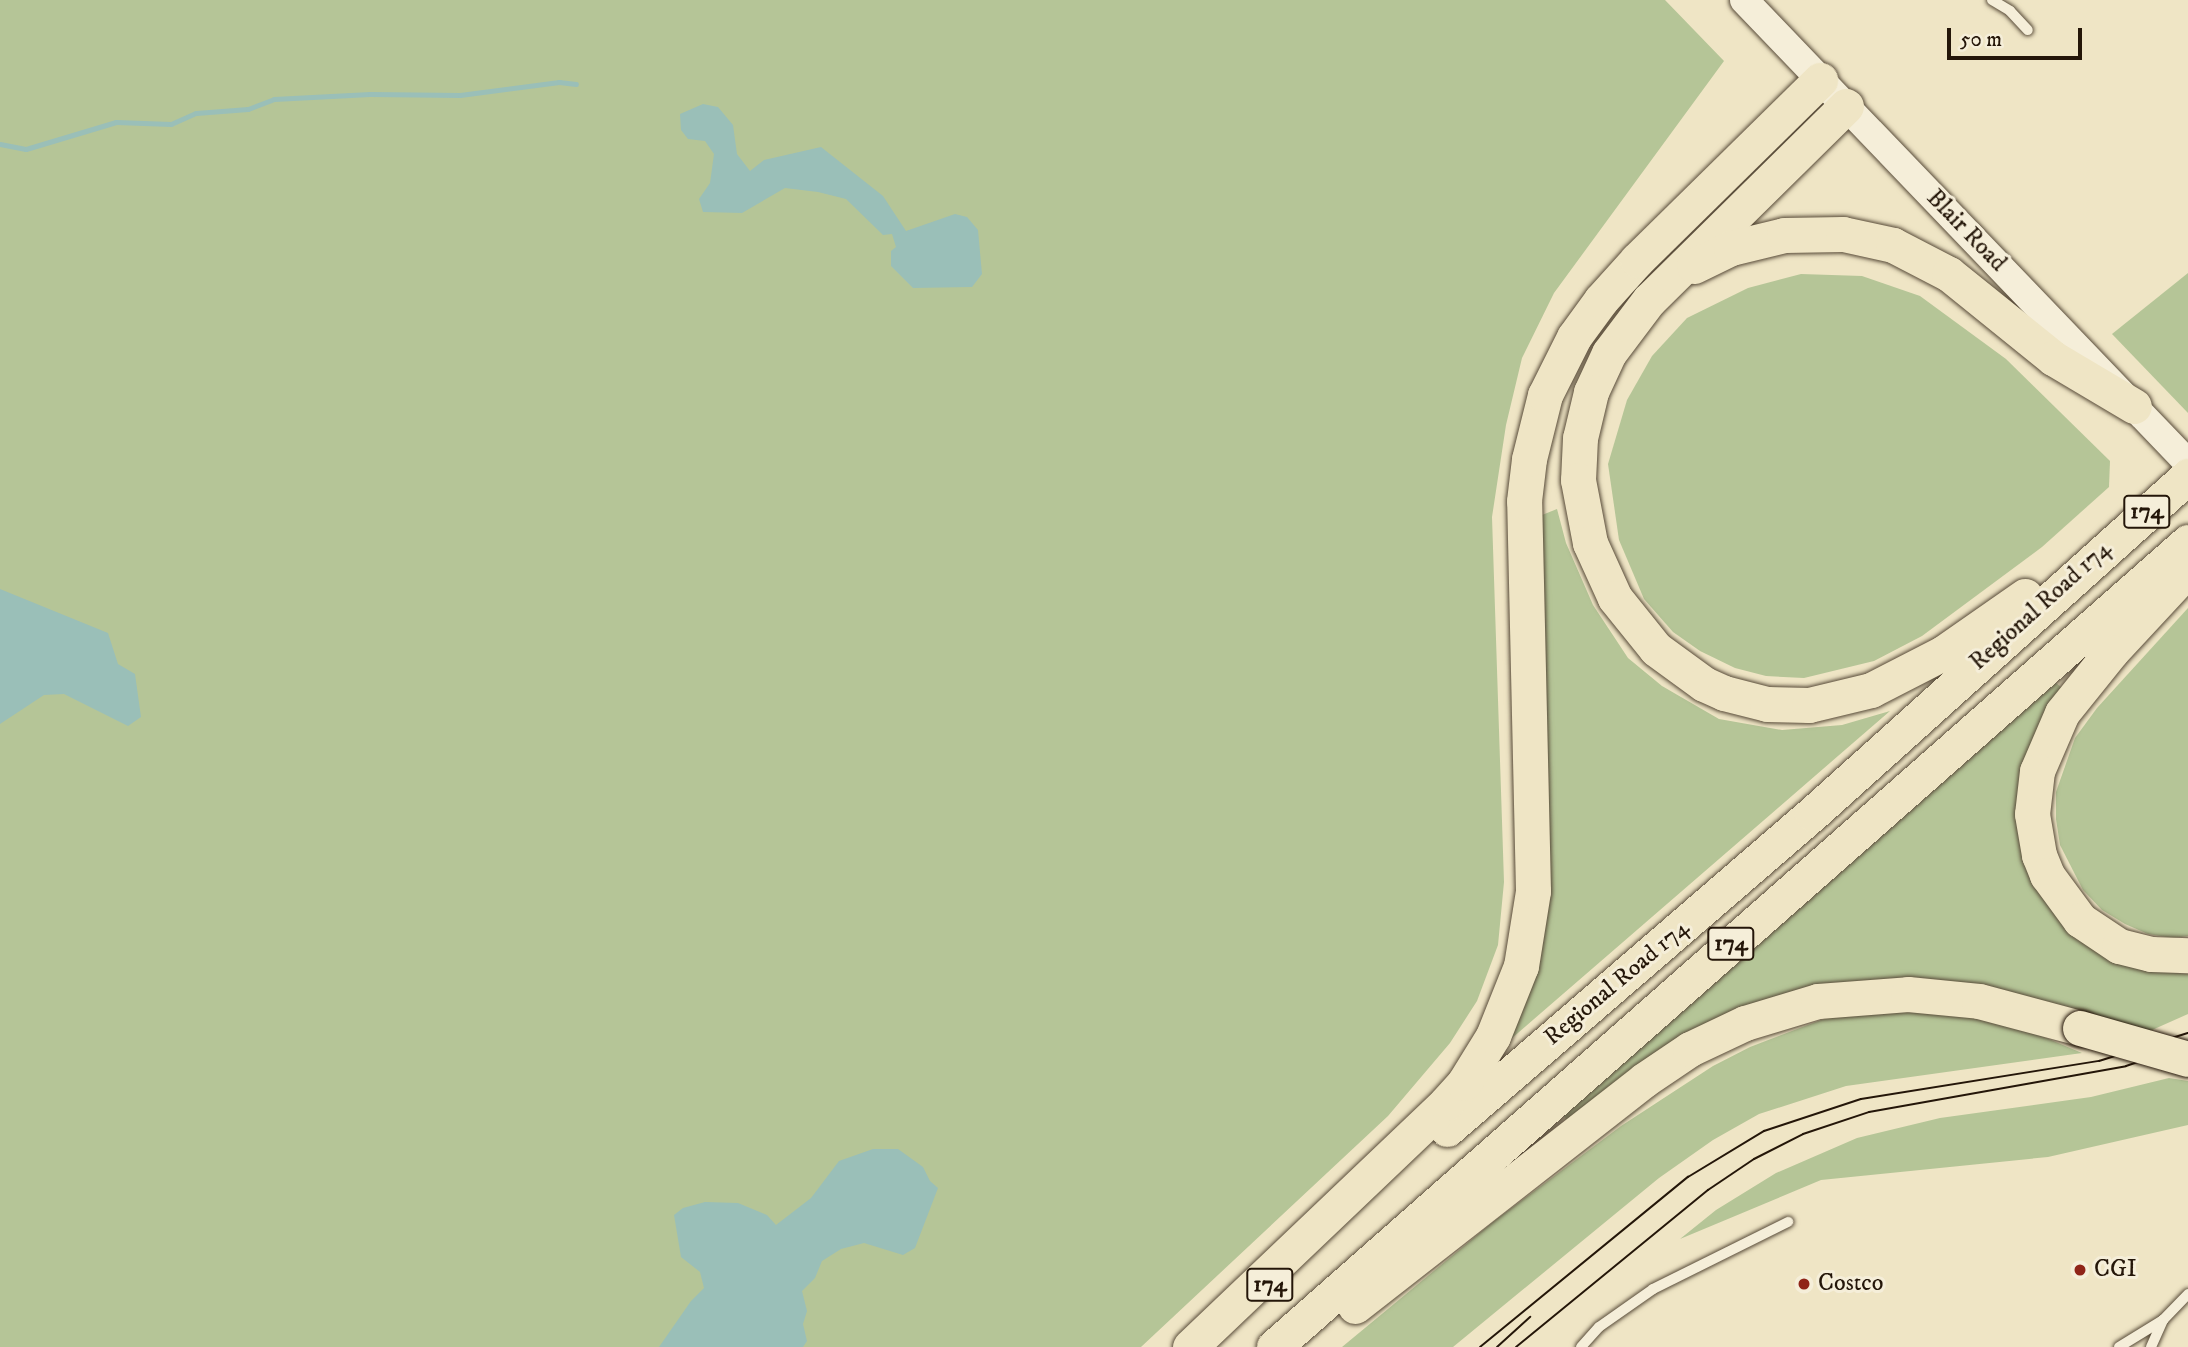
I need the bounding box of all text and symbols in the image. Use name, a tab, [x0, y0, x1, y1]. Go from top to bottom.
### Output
scale bar	[1950, 14, 2085, 58]
text: 50 m	[1960, 27, 2002, 53]
street label: Blair Road	[1920, 184, 2012, 278]
road number: 174	[2122, 492, 2172, 532]
street label: Regional Road 174	[1964, 535, 2118, 677]
street label: Regional Road 174	[1539, 914, 1695, 1052]
road number: 174	[1706, 925, 1756, 964]
place label: CGI	[2094, 1256, 2137, 1284]
marker: CGI	[2072, 1262, 2088, 1278]
road number: 174	[1246, 1266, 1294, 1304]
place label: Costco	[1818, 1270, 1883, 1298]
marker: Costco	[1796, 1276, 1812, 1292]

